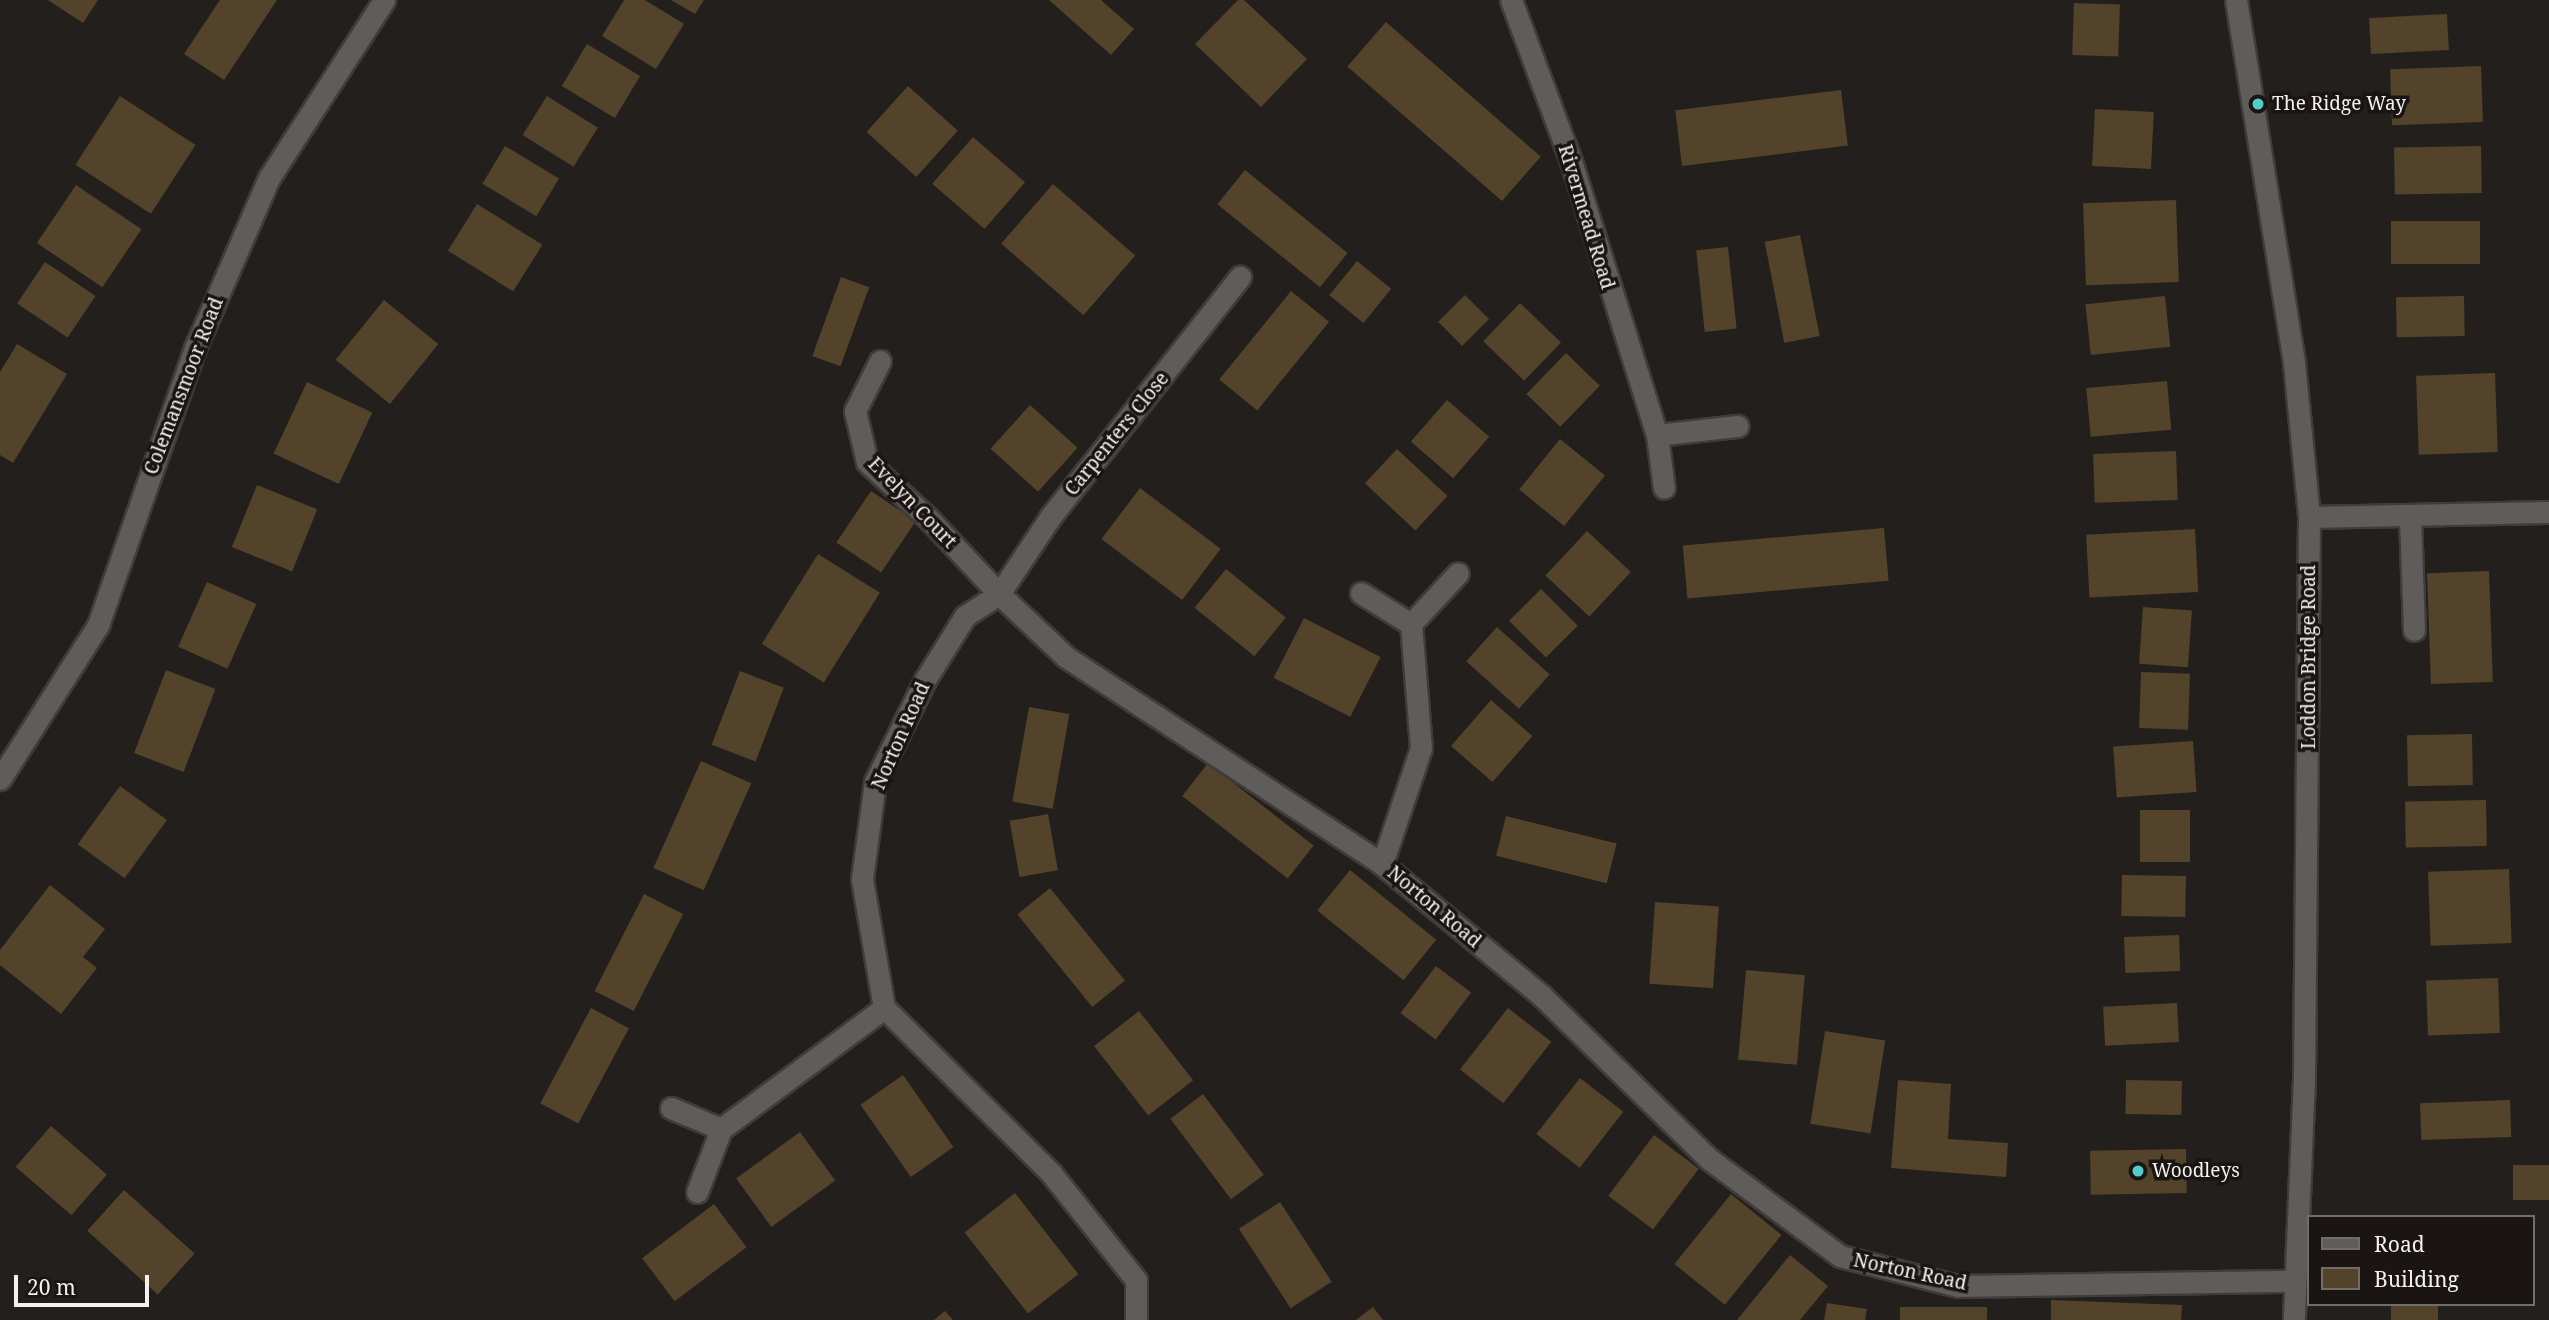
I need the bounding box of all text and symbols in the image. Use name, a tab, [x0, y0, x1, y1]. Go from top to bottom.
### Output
place label: The Ridge Way	[2272, 93, 2406, 115]
marker: The Ridge Way	[2250, 96, 2266, 112]
street label: Rivermead Road	[1553, 142, 1619, 292]
street label: Colemansmoor Road	[140, 294, 228, 478]
street label: Carpenters Close	[1060, 368, 1174, 500]
street label: Evelyn Court	[863, 453, 961, 553]
street label: Loddon Bridge Road	[2298, 565, 2320, 749]
street label: Norton Road	[867, 679, 935, 793]
street label: Norton Road	[1383, 861, 1485, 953]
place label: Woodleys	[2152, 1160, 2240, 1182]
marker: Woodleys	[2130, 1163, 2146, 1179]
legend	[2308, 1215, 2535, 1306]
text: Road	[2374, 1230, 2425, 1258]
street label: Norton Road	[1851, 1249, 1969, 1295]
scale bar	[18, 1260, 152, 1304]
text: Building	[2374, 1265, 2459, 1293]
text: 20 m	[27, 1273, 76, 1301]

